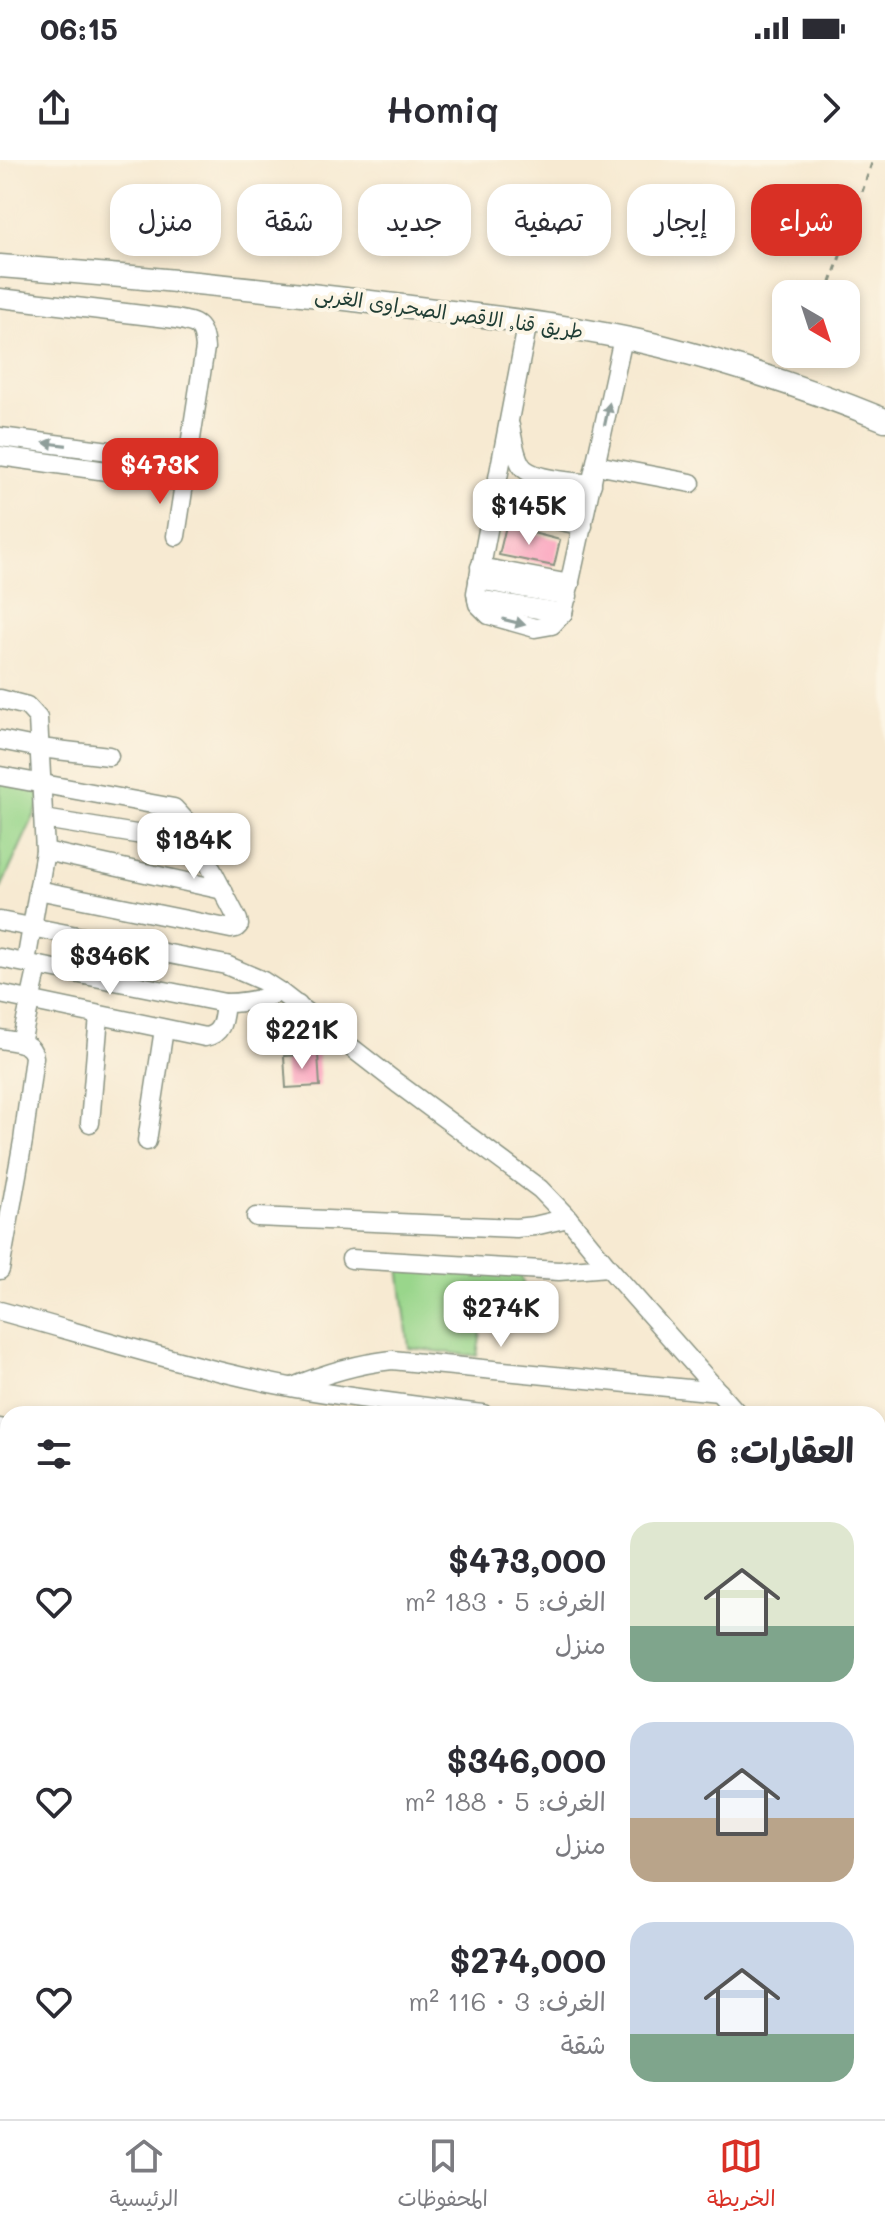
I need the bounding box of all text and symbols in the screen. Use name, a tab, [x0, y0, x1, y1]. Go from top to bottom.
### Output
text: 06:15	[40, 8, 118, 48]
text: Homiq	[386, 85, 499, 132]
icon: share	[32, 86, 76, 130]
icon: forward	[809, 86, 853, 130]
chip: منزل	[110, 184, 221, 256]
chip: شقة	[237, 184, 342, 256]
chip: جديد	[358, 184, 471, 256]
chip: تصفية	[487, 184, 611, 256]
chip: إيجار	[627, 184, 735, 256]
chip: شراء	[751, 184, 862, 256]
street label: طريق قنا, الاقصر الصحراوى الغربى	[313, 280, 585, 345]
north arrow	[772, 280, 860, 368]
map controls	[772, 280, 860, 368]
one-way arrow	[601, 401, 614, 426]
one-way arrow	[42, 438, 67, 451]
pin: $473K	[104, 438, 216, 506]
text: $473K	[120, 447, 200, 481]
pin: $145K	[473, 479, 585, 547]
text: $145K	[491, 488, 567, 522]
one-way arrow	[501, 617, 526, 629]
pin: $184K	[138, 813, 250, 881]
text: $184K	[155, 822, 233, 856]
pin: $346K	[54, 929, 166, 997]
text: $346K	[70, 938, 151, 972]
pin: $221K	[246, 1003, 358, 1071]
text: $221K	[265, 1012, 339, 1046]
pin: $274K	[445, 1281, 557, 1349]
text: $274K	[462, 1290, 540, 1324]
text: العقارات: 6	[697, 1427, 854, 1472]
icon: filters	[32, 1432, 76, 1476]
text: $473,000	[448, 1537, 606, 1582]
icon: home	[694, 1554, 790, 1650]
icon: heart	[32, 1580, 76, 1624]
text: الغرف: 5 · 183 m²	[405, 1584, 606, 1618]
text: منزل	[555, 1627, 606, 1661]
text: $346,000	[446, 1737, 606, 1782]
icon: home	[694, 1754, 790, 1850]
icon: heart	[32, 1780, 76, 1824]
text: الغرف: 5 · 188 m²	[405, 1784, 606, 1818]
text: منزل	[555, 1827, 606, 1861]
text: $274,000	[449, 1937, 606, 1982]
icon: home	[694, 1954, 790, 2050]
icon: heart	[32, 1980, 76, 2024]
text: الغرف: 3 · 116 m²	[409, 1984, 606, 2018]
text: شقة	[561, 2027, 606, 2061]
tab: الرئيسية	[109, 2134, 179, 2218]
tab: المحفوظات	[397, 2134, 488, 2218]
tab: الخريطة	[707, 2134, 776, 2218]

